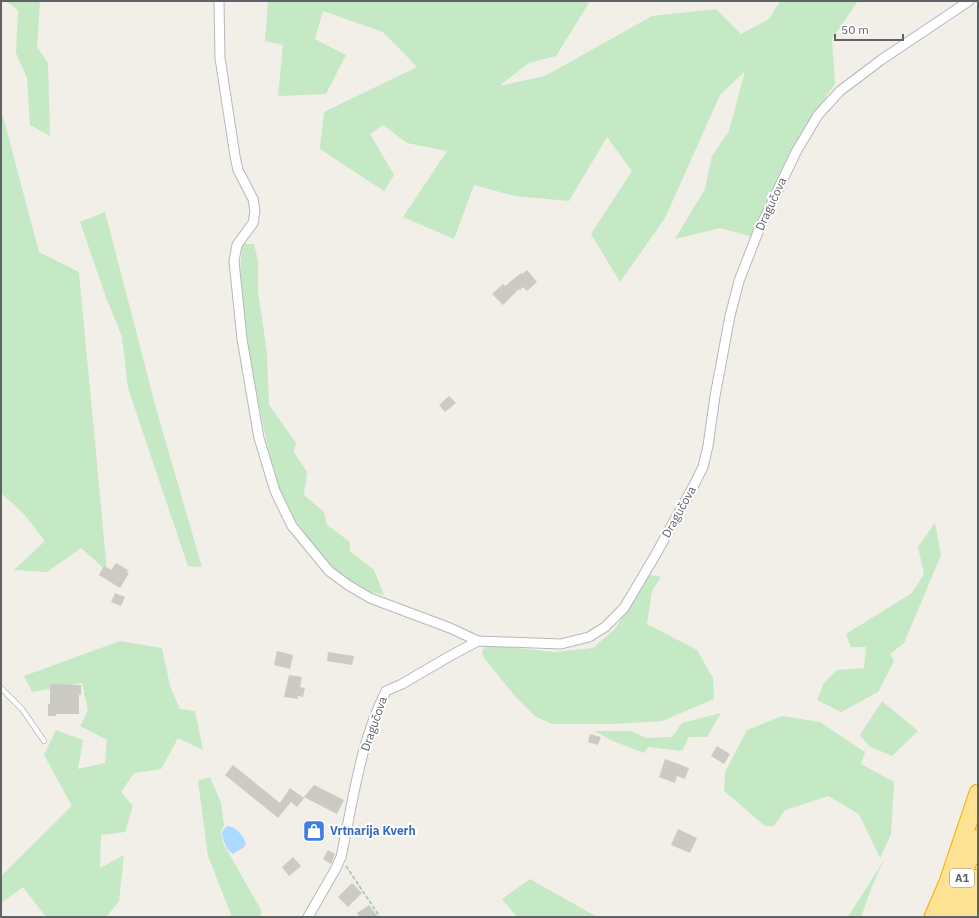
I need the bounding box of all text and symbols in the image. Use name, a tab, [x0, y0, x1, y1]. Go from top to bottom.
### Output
scale bar	[835, 16, 903, 42]
text: 50 m	[841, 22, 869, 37]
street label: Dragučova	[752, 174, 790, 233]
street label: Dragučova	[658, 483, 699, 540]
street label: Dragučova	[357, 694, 390, 753]
shop icon: Vrtnarija Kverh	[301, 818, 327, 844]
place label: Vrtnarija Kverh	[330, 823, 416, 838]
road number: A1	[950, 869, 974, 887]

